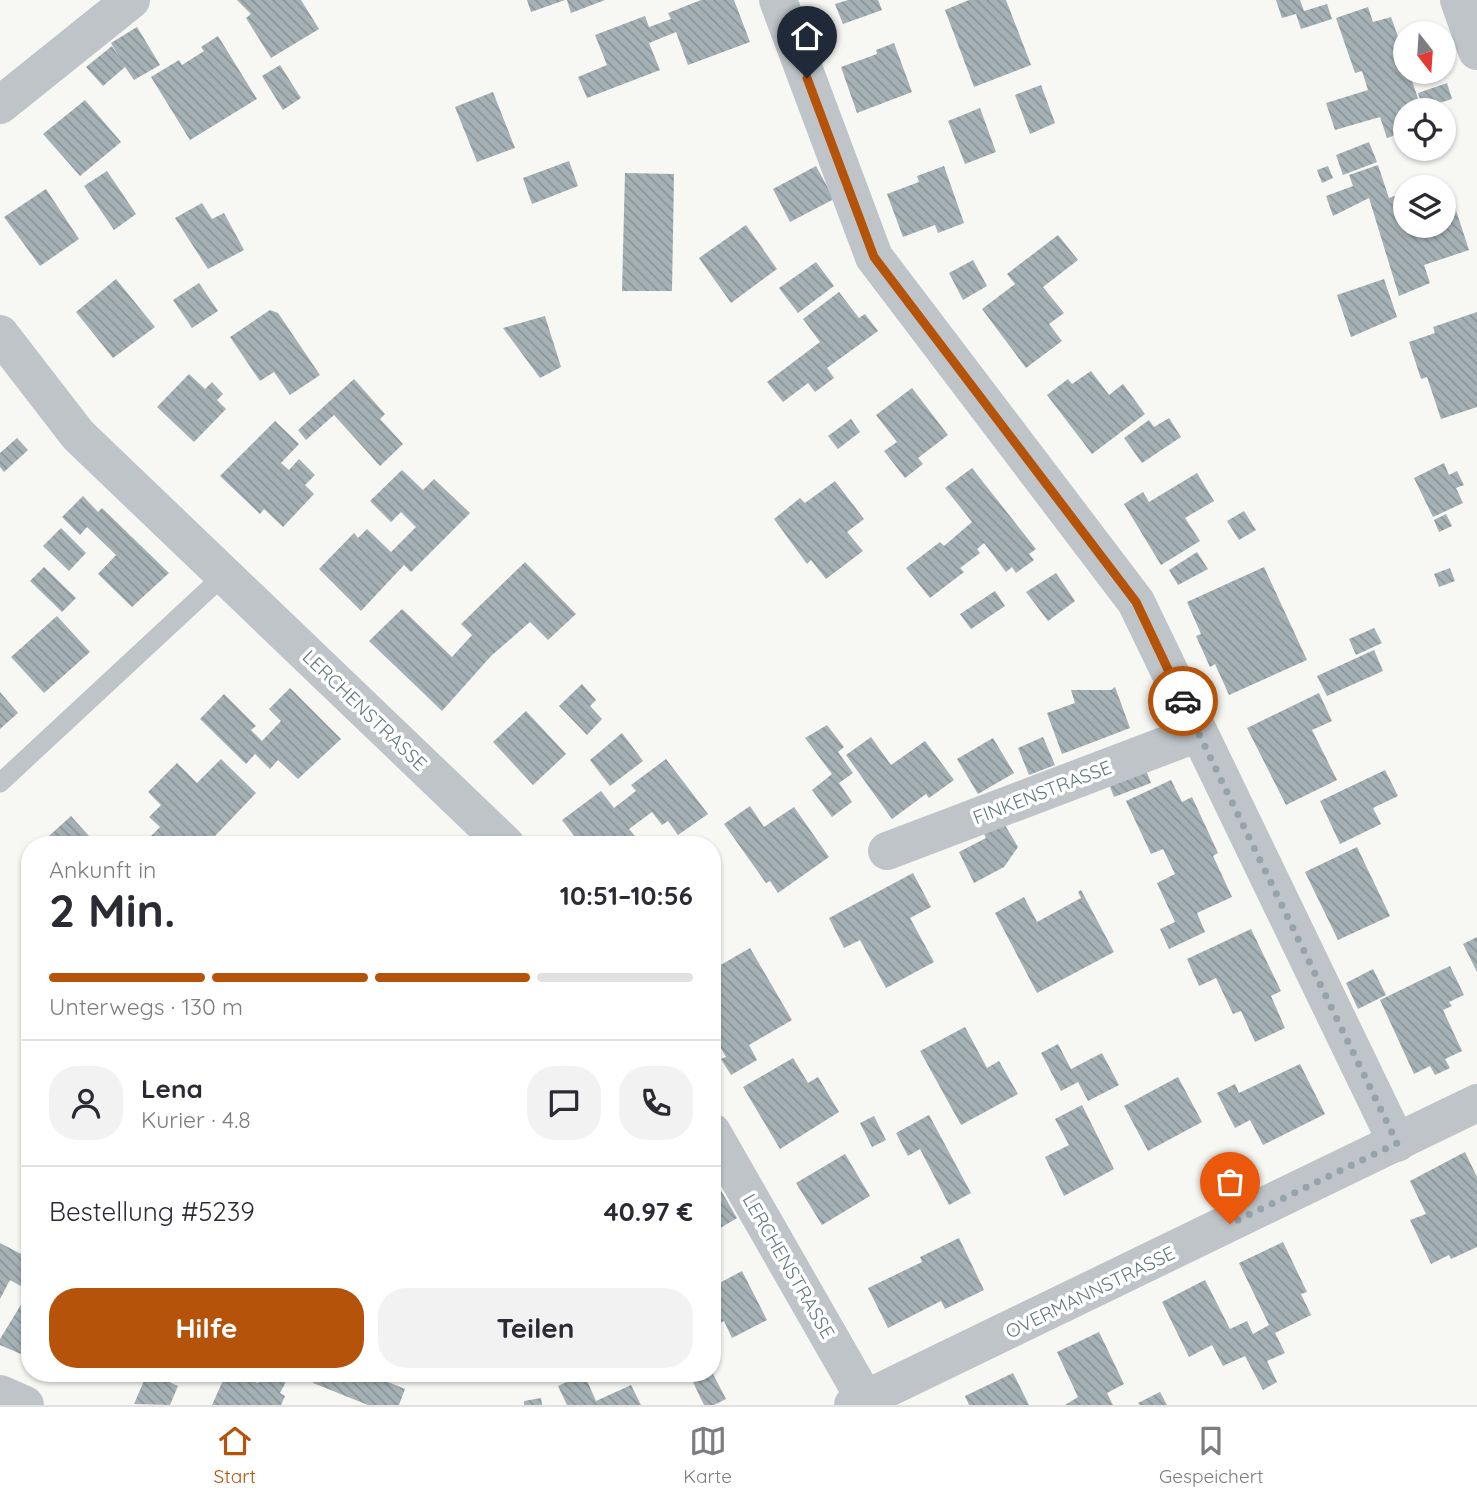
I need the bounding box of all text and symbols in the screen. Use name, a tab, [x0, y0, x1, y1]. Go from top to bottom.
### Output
pin	[777, 6, 837, 78]
icon: home	[788, 17, 826, 55]
north arrow	[1393, 21, 1456, 84]
map controls	[1393, 21, 1456, 238]
button: locate	[1393, 98, 1456, 161]
button: layers	[1393, 175, 1456, 238]
street label: LERCHENSTRASSE	[298, 645, 432, 775]
courier	[1148, 666, 1218, 736]
icon: car	[1164, 682, 1202, 720]
street label: FINKENSTRASSE	[969, 755, 1115, 829]
text: Ankunft in	[49, 855, 156, 884]
text: 10:51–10:56	[560, 879, 693, 912]
text: 2 Min.	[49, 881, 175, 939]
text: Unterwegs · 130 m	[49, 992, 243, 1021]
button: person	[49, 1066, 123, 1140]
button: chat	[527, 1066, 601, 1140]
button: phone	[619, 1066, 693, 1140]
text: Lena	[141, 1072, 203, 1105]
text: Kurier · 4.8	[141, 1105, 251, 1134]
pin	[1200, 1152, 1260, 1224]
icon: bag	[1211, 1163, 1249, 1201]
street label: LERCHENSTRASSE	[738, 1189, 840, 1343]
text: Bestellung #5239	[49, 1195, 255, 1228]
text: 40.97 €	[603, 1195, 693, 1228]
street label: OVERMANNSTRASSE	[1001, 1241, 1179, 1343]
button: Hilfe	[49, 1288, 364, 1368]
button: Teilen	[378, 1288, 693, 1368]
tab: Start	[214, 1422, 256, 1488]
tab: Karte	[683, 1422, 732, 1488]
tab: Gespeichert	[1159, 1422, 1263, 1488]

